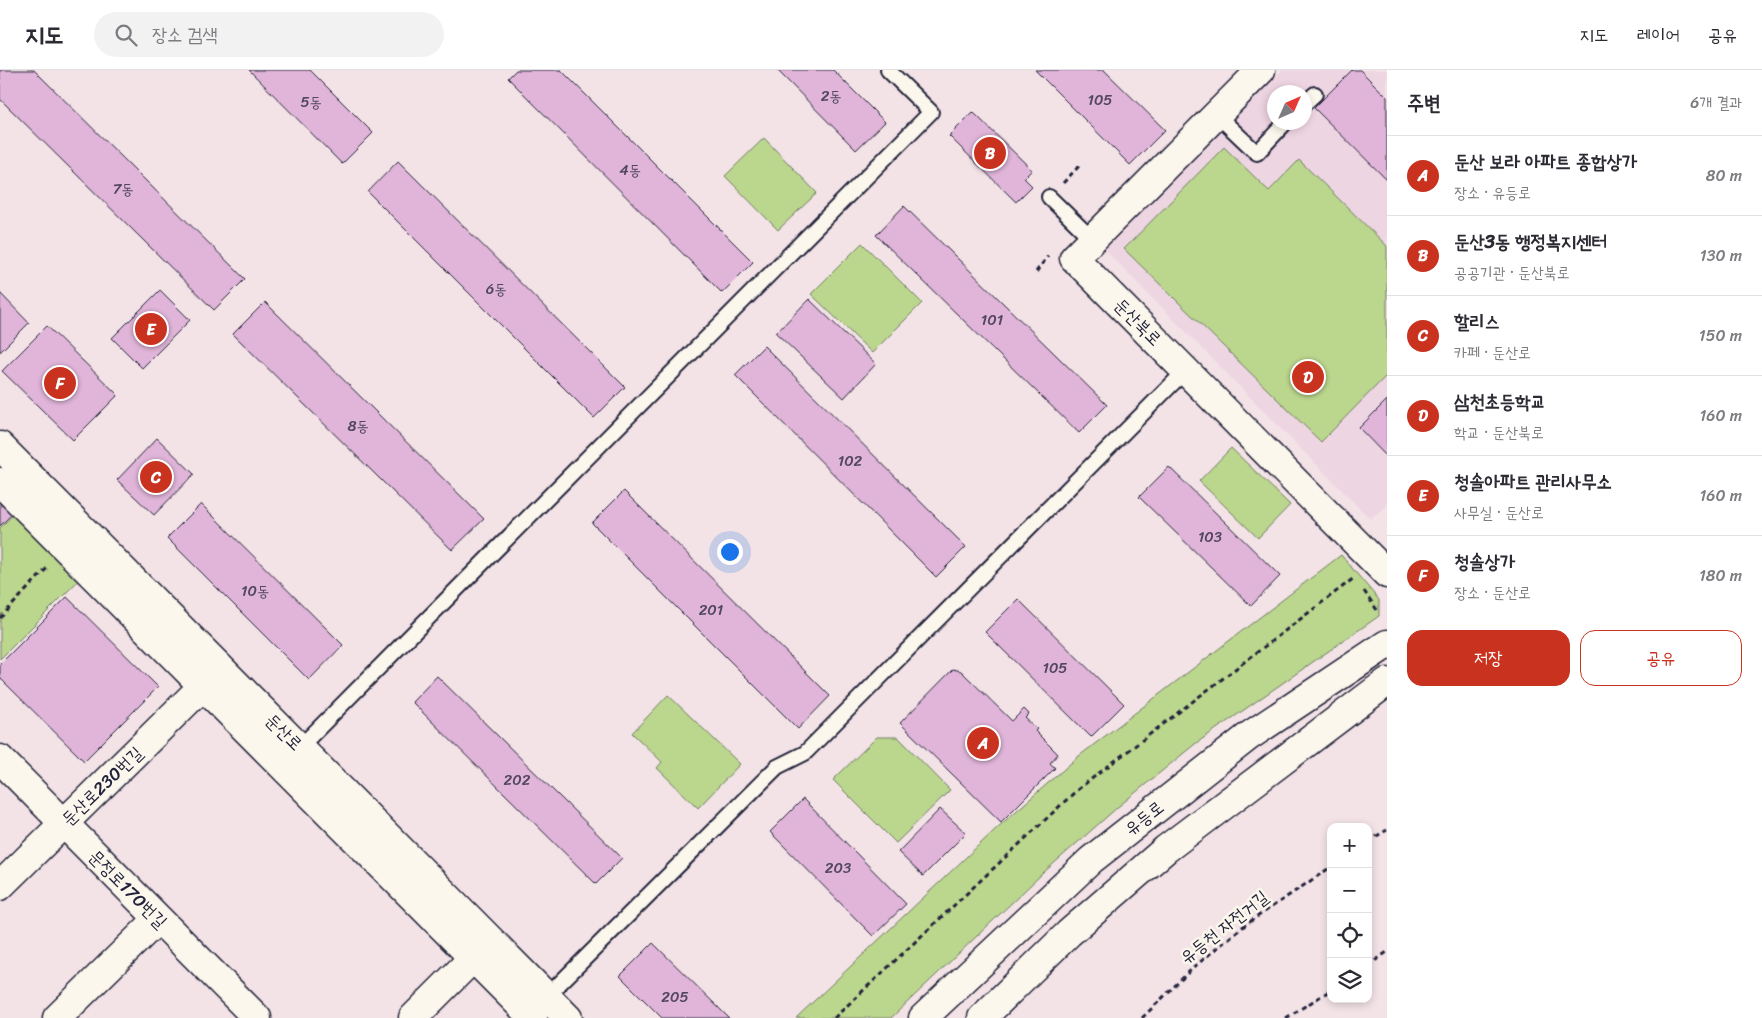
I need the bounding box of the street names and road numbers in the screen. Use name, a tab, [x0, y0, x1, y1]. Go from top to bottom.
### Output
street label: 둔산북로	[1106, 290, 1170, 354]
street label: 둔산로	[257, 705, 311, 759]
street label: 둔산로230번길	[53, 738, 151, 834]
street label: 유등로	[1117, 792, 1171, 844]
street label: 문정로170번길	[81, 842, 176, 937]
street label: 유등천 자전거길	[1172, 881, 1276, 972]

